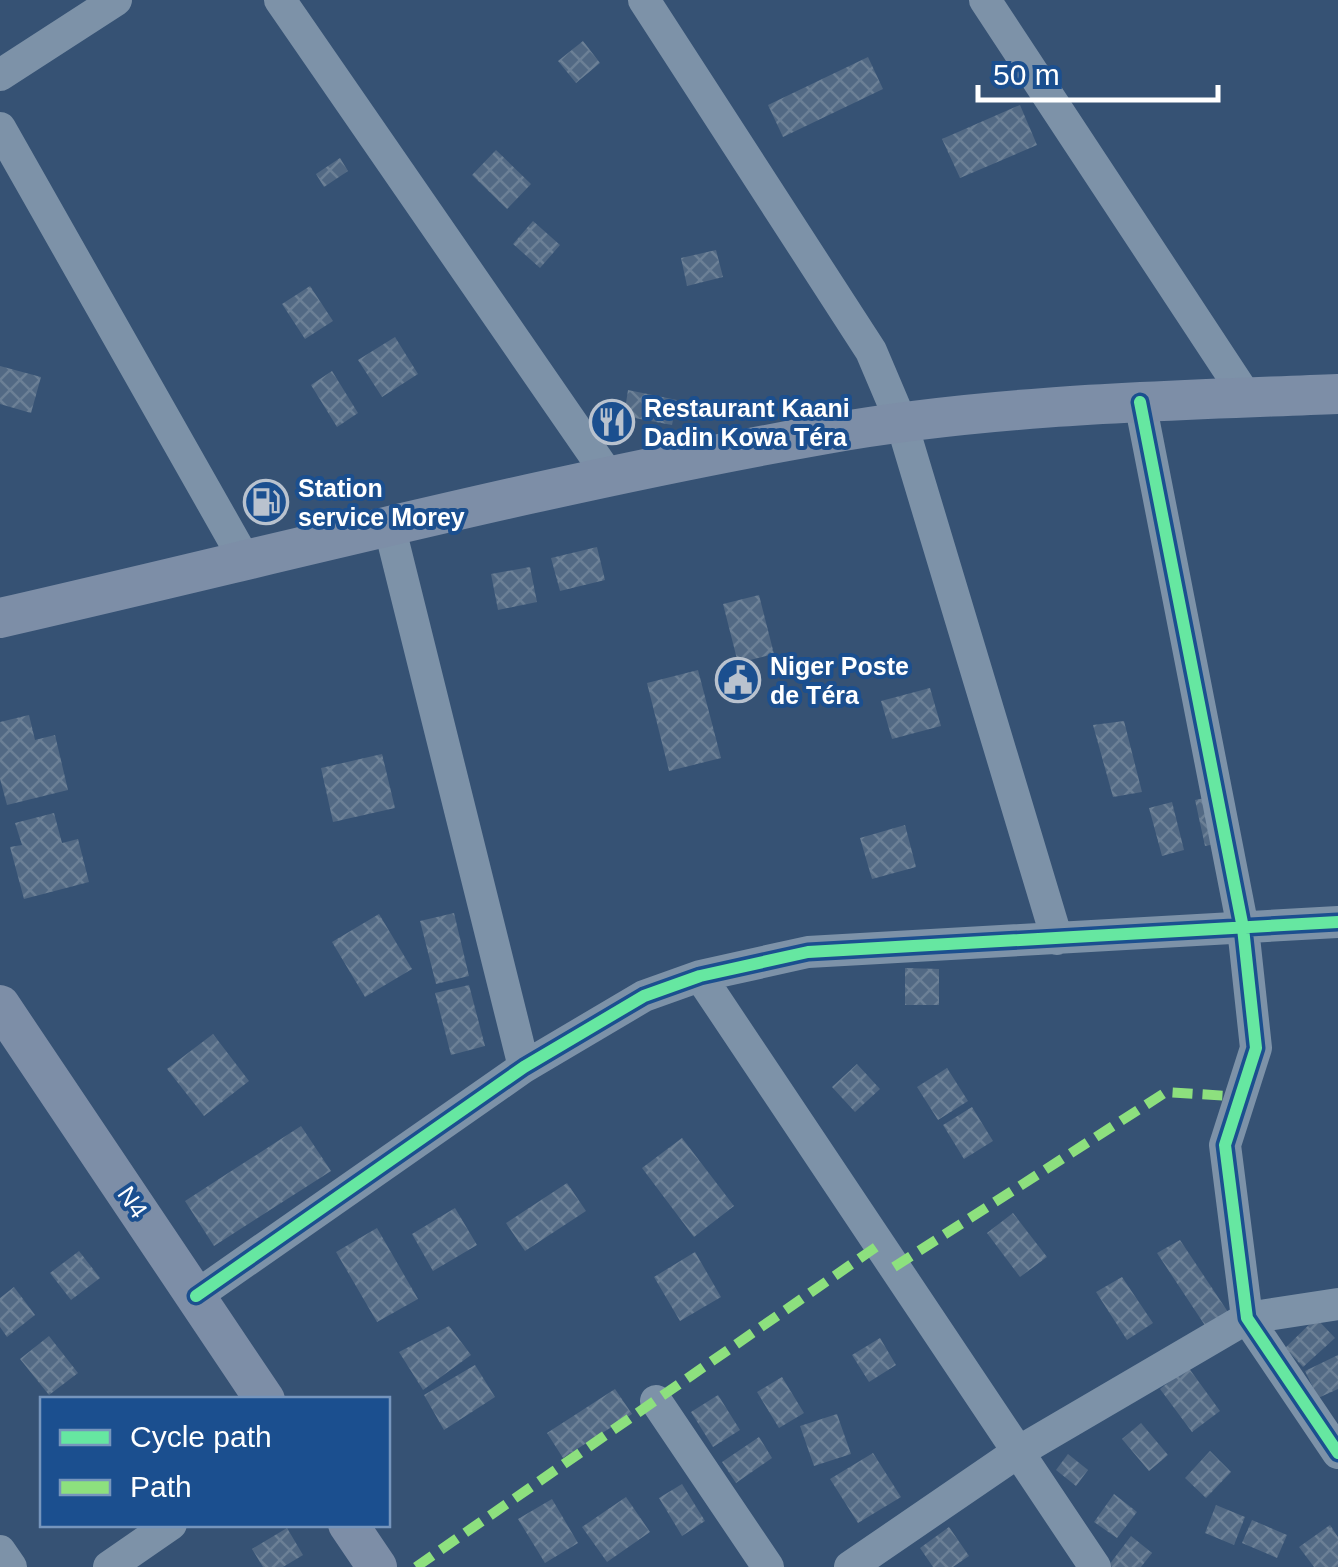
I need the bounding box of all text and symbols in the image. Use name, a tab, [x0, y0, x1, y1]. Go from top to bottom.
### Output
scale bar	[978, 40, 1218, 102]
text: 50 m	[993, 58, 1060, 91]
place label: Restaurant Kaani Dadin Kowa Téra	[644, 394, 850, 451]
restaurant icon: Restaurant Kaani Dadin Kowa Téra	[589, 399, 635, 445]
place label: Station service Morey	[298, 474, 465, 531]
fuel station icon: Station service Morey	[243, 479, 289, 525]
place label: Niger Poste de Téra	[770, 652, 909, 709]
public building icon: Niger Poste de Téra	[715, 657, 761, 703]
street label: N4	[112, 1181, 154, 1223]
legend	[40, 1397, 390, 1527]
text: Cycle path	[130, 1420, 272, 1453]
text: Path	[130, 1470, 192, 1503]

